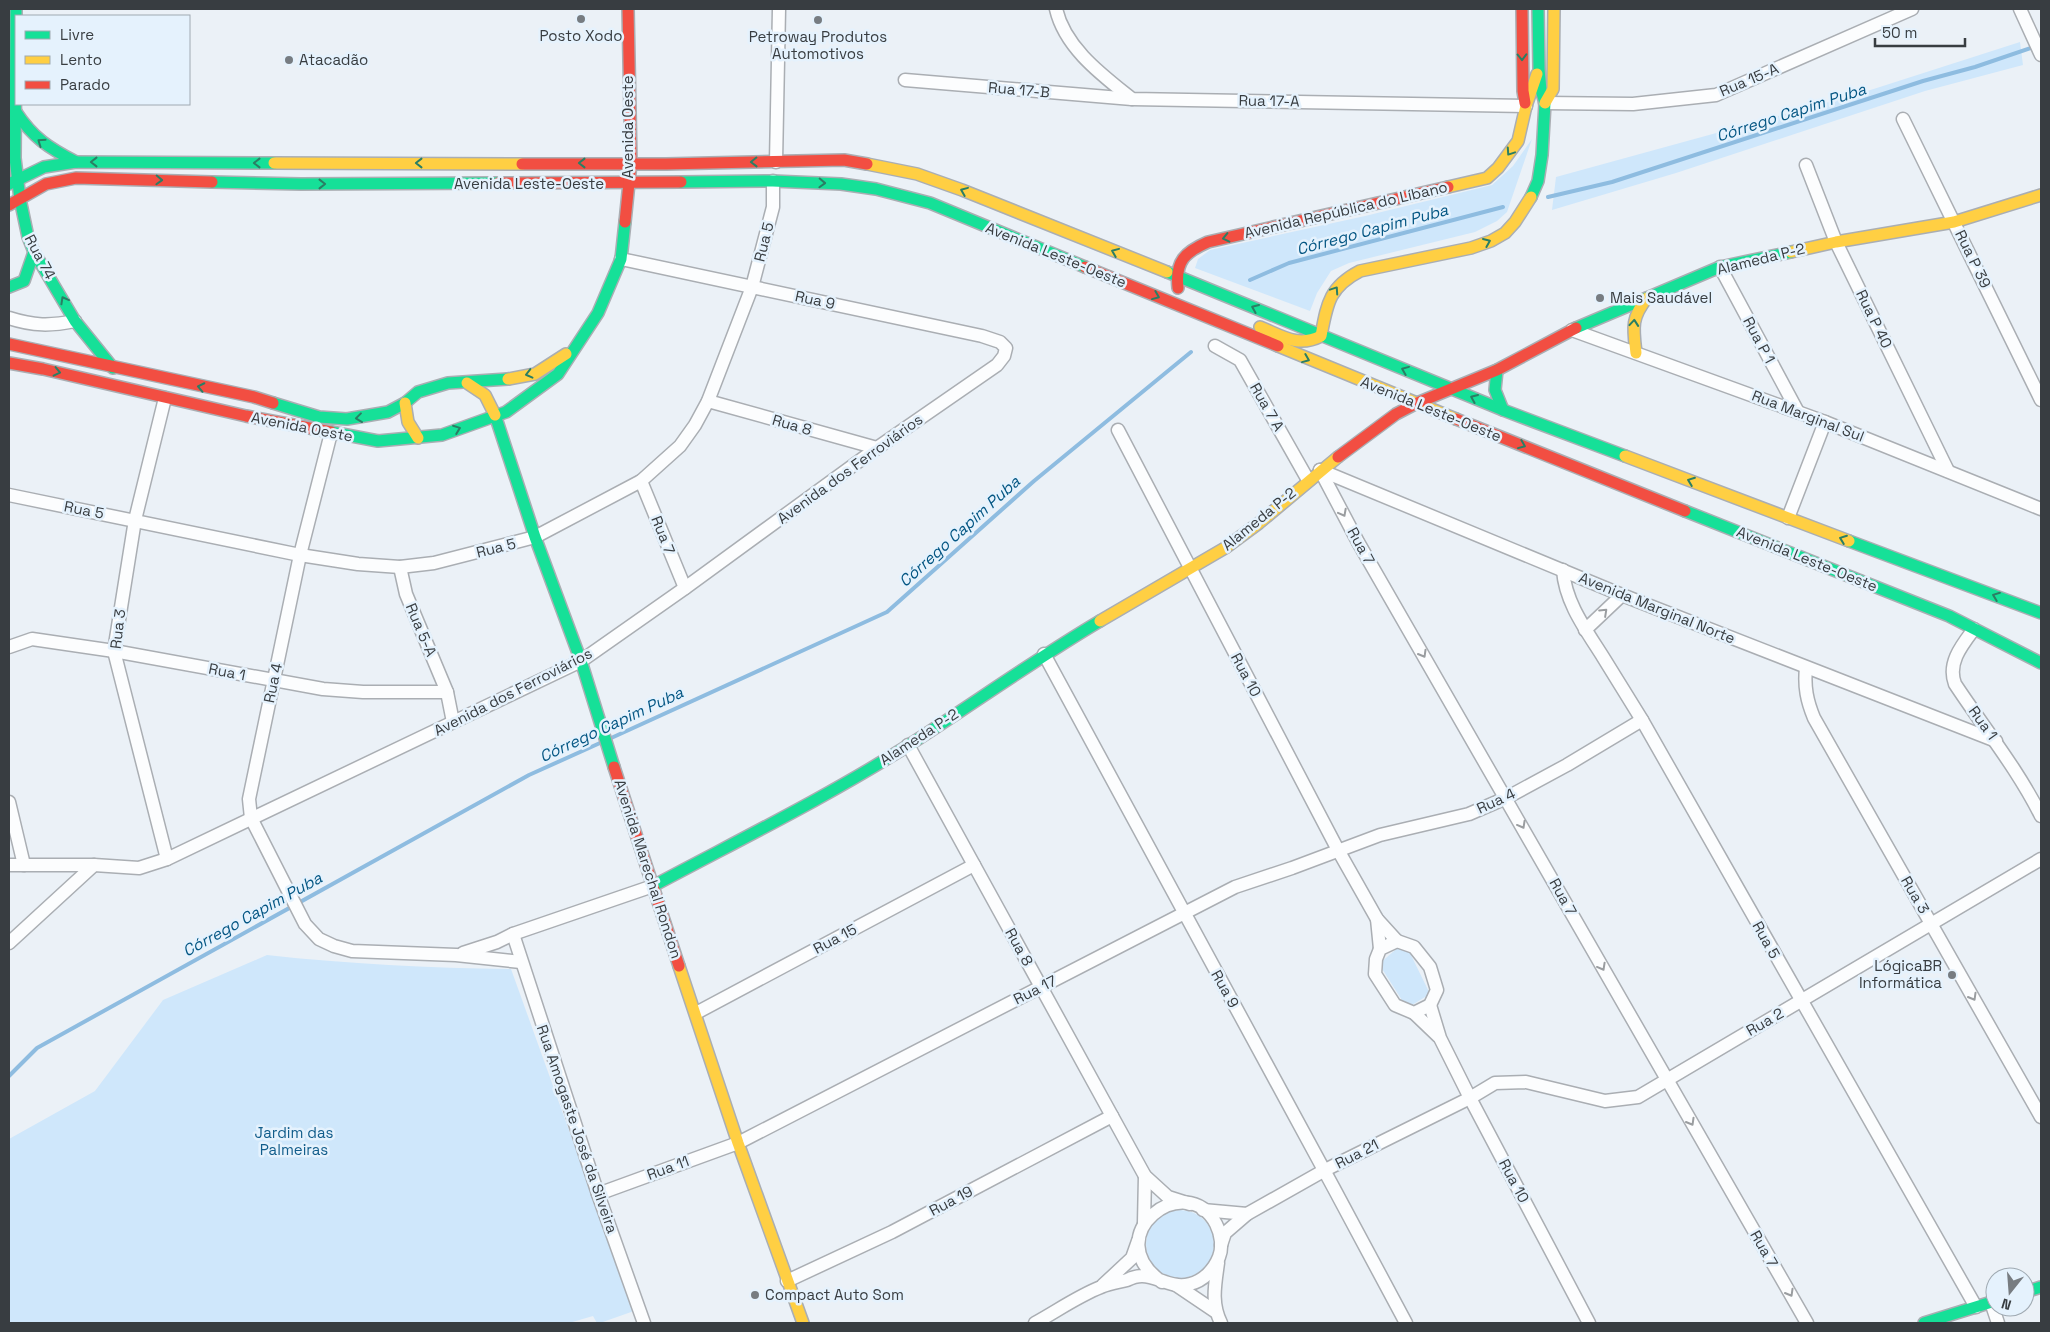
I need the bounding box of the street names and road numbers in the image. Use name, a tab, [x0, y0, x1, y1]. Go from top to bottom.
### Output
street label: Rua 15-A	[1716, 58, 1782, 100]
street label: Avenida Oeste	[618, 75, 637, 179]
street label: Rua 17-B	[987, 77, 1051, 102]
street label: Rua 17-A	[1238, 90, 1300, 111]
street label: Avenida Leste-Oeste	[454, 174, 604, 193]
street label: Avenida República do Líbano	[1242, 177, 1449, 242]
street label: Avenida Leste-Oeste	[983, 218, 1129, 292]
street label: Rua 5	[749, 220, 778, 264]
street label: Rua P 39	[1951, 227, 1996, 291]
street label: Rua 74	[21, 231, 60, 282]
street label: Alameda P-2	[1715, 238, 1807, 279]
street label: Rua 9	[793, 286, 837, 313]
street label: Rua P 40	[1852, 286, 1897, 351]
street label: Rua P 1	[1739, 313, 1780, 366]
street label: Avenida Leste-Oeste	[1358, 372, 1504, 446]
street label: Rua 7 A	[1246, 379, 1289, 435]
street label: Rua Marginal Sul	[1749, 385, 1867, 446]
street label: Avenida Oeste	[250, 407, 355, 446]
street label: Avenida dos Ferroviários	[773, 409, 926, 528]
street label: Rua 8	[770, 410, 814, 439]
street label: Alameda P-2	[1218, 483, 1300, 554]
street label: Rua 5	[63, 496, 106, 523]
street label: Rua 7	[647, 513, 680, 557]
street label: Avenida Leste-Oeste	[1734, 522, 1880, 596]
street label: Rua 7	[1344, 524, 1379, 568]
street label: Rua 5	[474, 533, 518, 562]
street label: Avenida Marginal Norte	[1576, 567, 1738, 648]
street label: Rua 5-A	[402, 600, 441, 660]
street label: Rua 3	[106, 608, 129, 650]
street label: Avenida dos Ferroviários	[430, 643, 595, 740]
street label: Rua 10	[1227, 650, 1266, 700]
street label: Rua 1	[207, 659, 247, 684]
street label: Rua 4	[259, 661, 286, 705]
street label: Rua 1	[1965, 702, 2002, 743]
street label: Alameda P-2	[876, 704, 962, 769]
street label: Avenida Marechal Rondon	[611, 777, 686, 961]
street label: Rua 4	[1473, 783, 1518, 818]
street label: Rua 3	[1897, 873, 1934, 917]
street label: Rua 7	[1546, 875, 1581, 919]
street label: Rua 5	[1748, 918, 1784, 962]
street label: Rua 15	[810, 919, 860, 958]
street label: Rua 8	[1001, 924, 1038, 969]
street label: Rua 9	[1207, 967, 1244, 1011]
street label: Rua 17	[1010, 971, 1060, 1008]
street label: Rua 2	[1743, 1003, 1787, 1040]
street label: Rua Amogaste José da Silveira	[533, 1022, 622, 1236]
street label: Rua 21	[1332, 1135, 1382, 1173]
street label: Rua 11	[644, 1151, 692, 1184]
street label: Rua 10	[1495, 1156, 1534, 1206]
street label: Rua 19	[926, 1181, 976, 1220]
street label: Rua 7	[1746, 1227, 1783, 1271]

